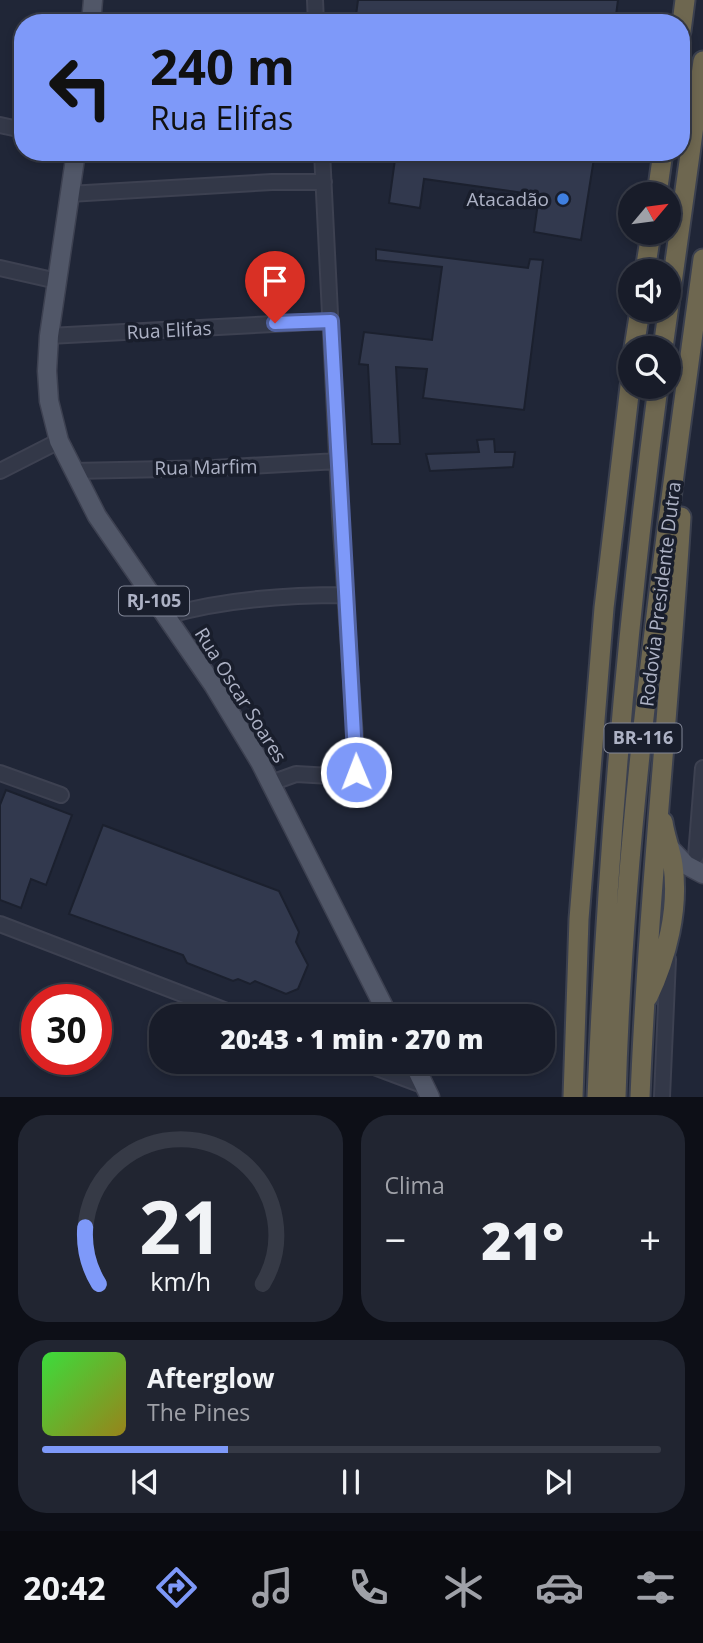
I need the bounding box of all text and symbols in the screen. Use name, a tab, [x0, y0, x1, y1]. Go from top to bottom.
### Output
text: 240 m	[150, 33, 295, 99]
icon: left	[35, 42, 126, 133]
text: Rua Elifas	[150, 96, 293, 139]
north arrow	[618, 182, 681, 245]
map controls	[618, 182, 681, 399]
place label: Atacadão	[466, 186, 549, 212]
marker: Atacadão	[555, 191, 571, 207]
pin	[245, 251, 305, 323]
button: sound	[618, 259, 681, 322]
icon: arrive	[256, 262, 294, 300]
street label: Rua Elifas	[126, 315, 212, 345]
button: search	[618, 336, 681, 399]
street label: Rua Marfim	[154, 453, 258, 481]
street label: Rodovia Presidente Dutra	[633, 480, 687, 708]
road number: RJ-105	[119, 586, 189, 616]
street label: Rua Oscar Soares	[189, 622, 293, 768]
road number: BR-116	[604, 724, 682, 752]
position arrow	[319, 735, 393, 809]
speed limit sign: 30	[21, 984, 112, 1075]
text: 20:43 · 1 min · 270 m	[221, 1021, 483, 1057]
text: Clima	[385, 1169, 445, 1201]
text: 21	[139, 1177, 222, 1276]
text: 21°	[481, 1204, 564, 1275]
text: −	[385, 1213, 406, 1265]
text: +	[639, 1213, 661, 1265]
text: km/h	[150, 1264, 211, 1298]
text: Afterglow	[147, 1360, 274, 1396]
text: The Pines	[147, 1396, 250, 1428]
icon: previous	[126, 1463, 164, 1501]
icon: pause	[332, 1463, 370, 1501]
icon: next	[539, 1463, 577, 1501]
icon: directions	[152, 1563, 201, 1612]
icon: music	[248, 1563, 297, 1612]
icon: phone	[344, 1563, 393, 1612]
icon: climate	[439, 1563, 488, 1612]
icon: car	[535, 1563, 584, 1612]
icon: filters	[631, 1563, 680, 1612]
text: 20:42	[23, 1566, 106, 1609]

